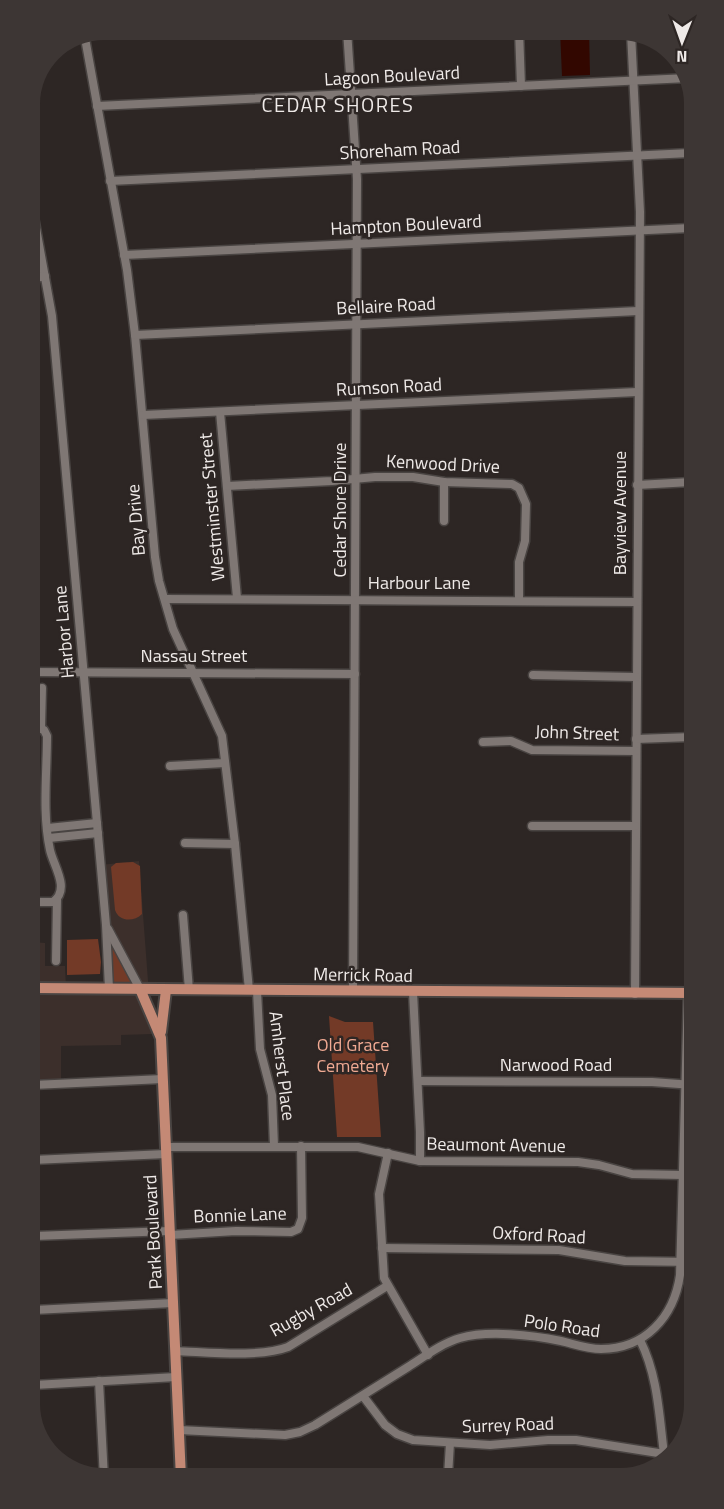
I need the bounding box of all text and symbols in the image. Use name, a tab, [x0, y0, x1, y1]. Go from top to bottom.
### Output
north arrow	[652, 12, 712, 72]
text: N	[676, 45, 687, 69]
street label: Lagoon Boulevard	[323, 58, 461, 93]
district label: CEDAR SHORES	[262, 89, 414, 120]
street label: Shoreham Road	[339, 133, 461, 166]
street label: Hampton Boulevard	[330, 207, 482, 242]
street label: Bellaire Road	[336, 289, 436, 322]
street label: Rumson Road	[335, 370, 443, 403]
street label: Westminster Street	[192, 431, 231, 582]
street label: Cedar Shore Drive	[326, 443, 353, 577]
street label: Kenwood Drive	[385, 447, 501, 480]
street label: Bayview Avenue	[606, 451, 633, 575]
street label: Bay Drive	[119, 483, 152, 557]
street label: Harbour Lane	[368, 569, 470, 596]
street label: Harbor Lane	[46, 585, 81, 680]
street label: Nassau Street	[141, 642, 248, 669]
street label: John Street	[534, 718, 620, 747]
street label: Merrick Road	[313, 960, 413, 989]
street label: Amherst Place	[262, 1010, 303, 1122]
park label: Old Grace Cemetery	[316, 1031, 390, 1079]
street label: Narwood Road	[500, 1051, 612, 1078]
street label: Beaumont Avenue	[426, 1130, 566, 1159]
street label: Park Boulevard	[136, 1174, 169, 1290]
street label: Bonnie Lane	[193, 1199, 287, 1230]
street label: Oxford Road	[492, 1219, 587, 1250]
street label: Rugby Road	[265, 1276, 357, 1343]
street label: Polo Road	[522, 1307, 602, 1344]
street label: Surrey Road	[461, 1409, 555, 1440]

